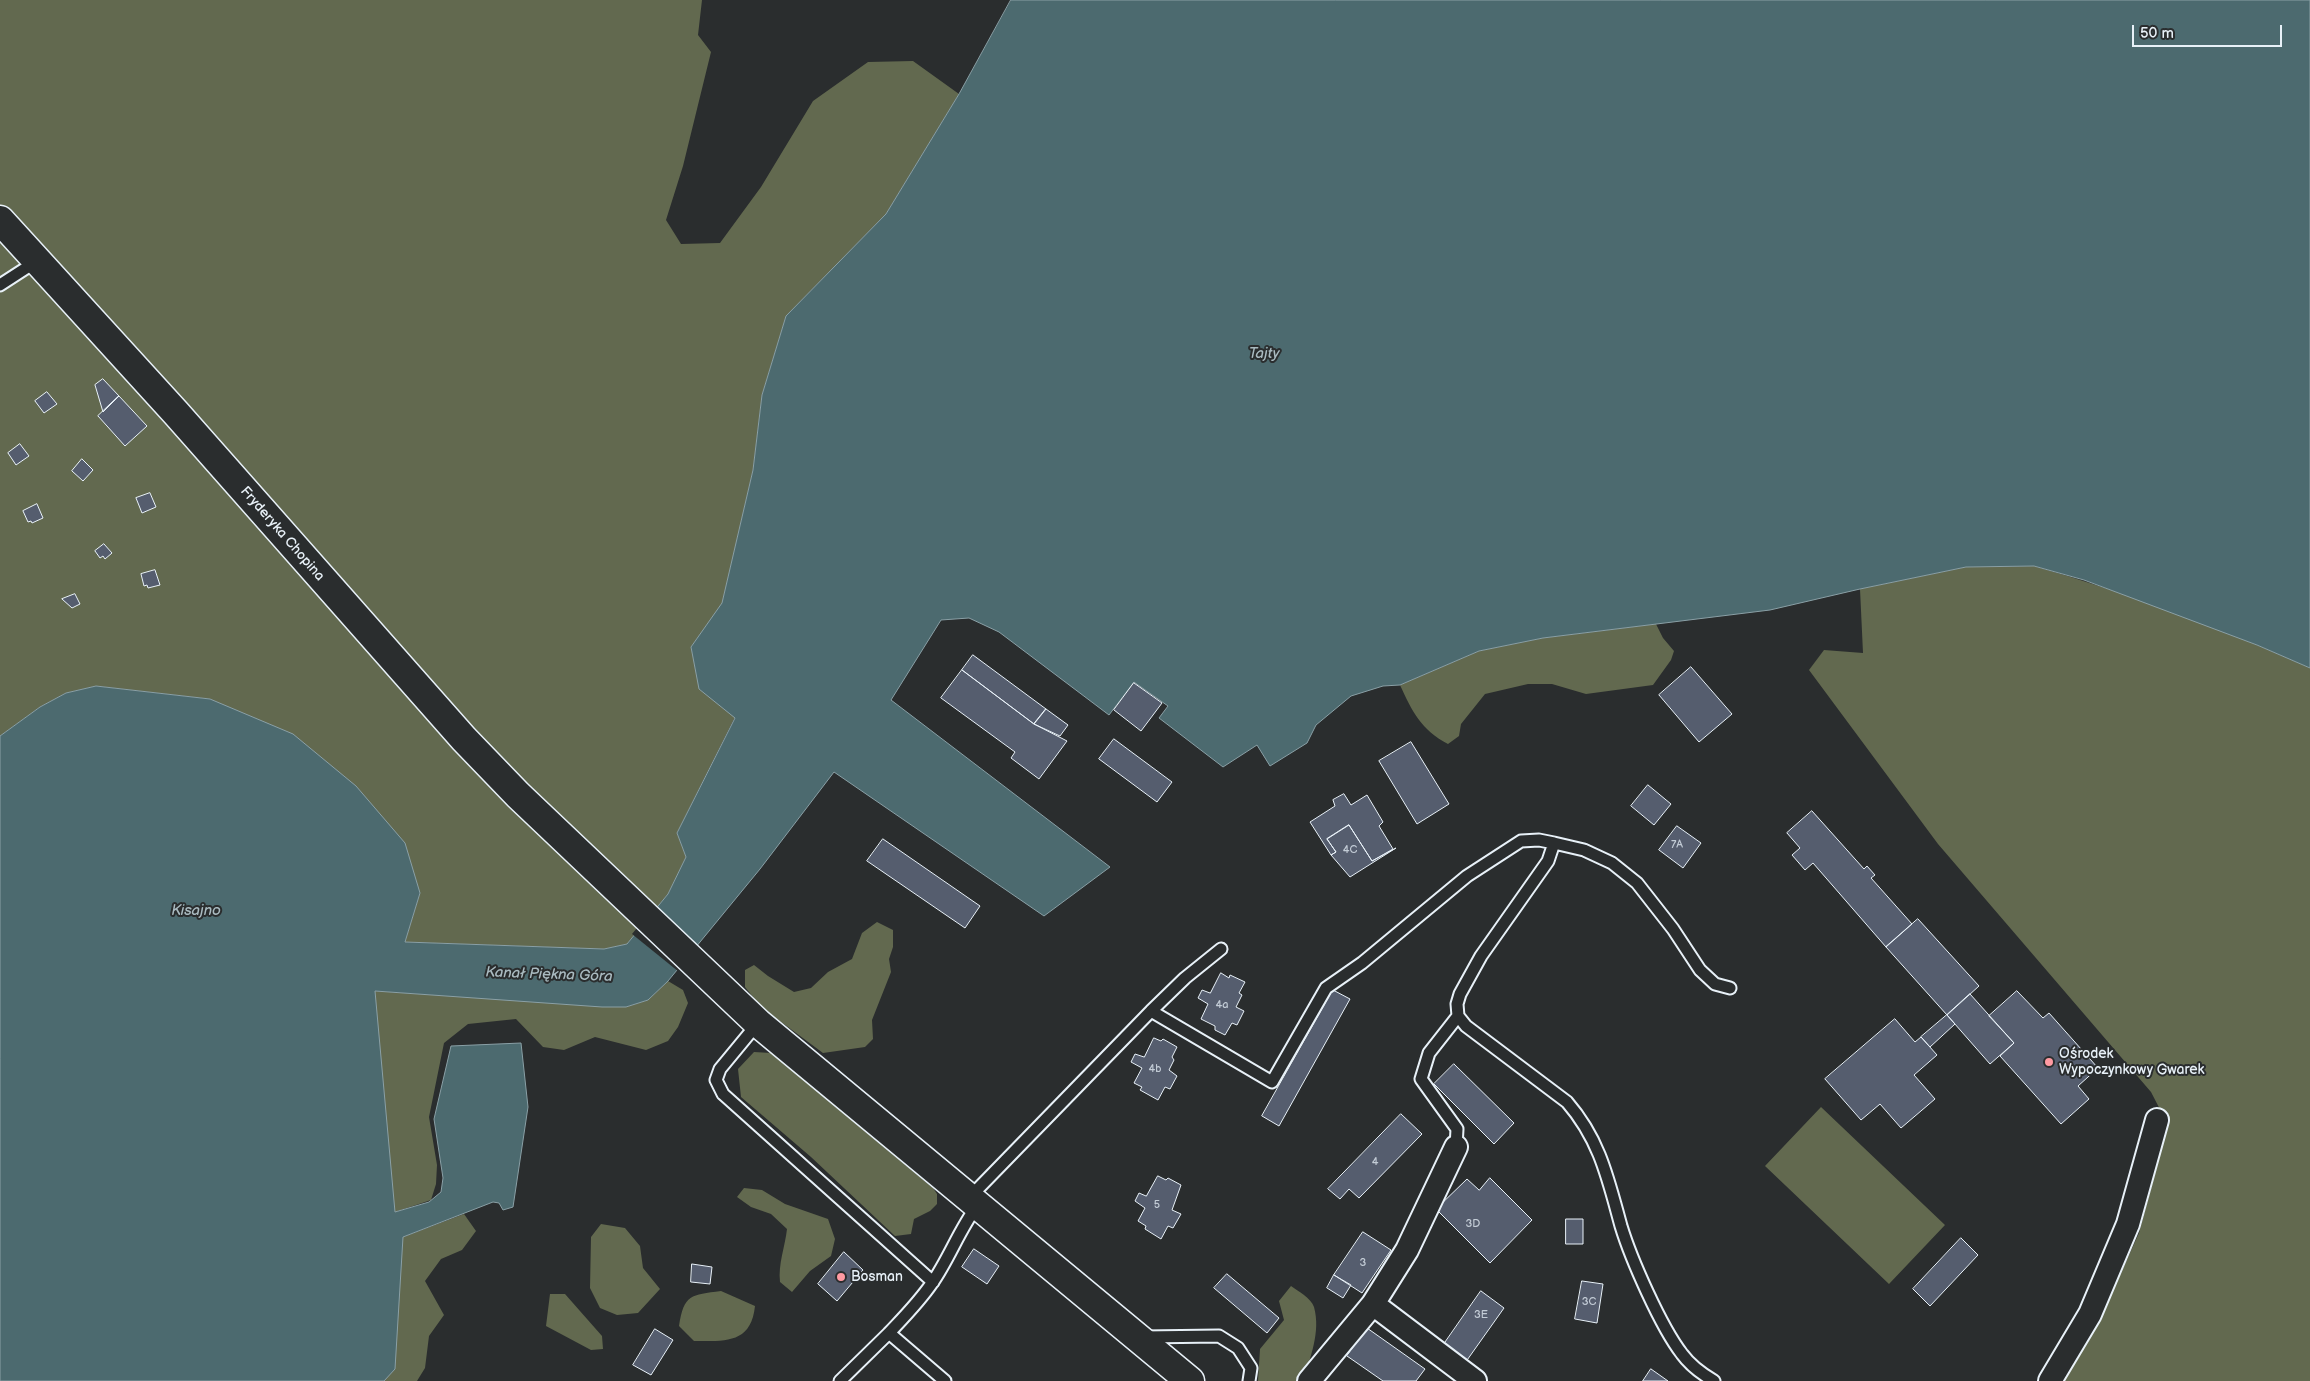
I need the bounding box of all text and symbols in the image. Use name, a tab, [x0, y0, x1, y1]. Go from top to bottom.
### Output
scale bar	[2135, 15, 2285, 47]
text: 50 m	[2140, 24, 2174, 43]
water label: Tajty	[1249, 345, 1279, 363]
street label: Fryderyka Chopina	[236, 483, 328, 585]
house number: 7A	[1671, 838, 1683, 852]
house number: 4C	[1343, 843, 1357, 857]
water label: Kisajno	[171, 902, 221, 920]
water label: Kanał Piękna Góra	[485, 964, 613, 986]
house number: 4a	[1216, 998, 1228, 1012]
place label: Ośrodek Wypoczynkowy Gwarek	[2059, 1046, 2204, 1078]
marker: Ośrodek Wypoczynkowy Gwarek	[2043, 1056, 2055, 1068]
house number: 4b	[1149, 1062, 1161, 1076]
house number: 4	[1372, 1155, 1378, 1169]
house number: 5	[1154, 1198, 1160, 1212]
house number: 3D	[1466, 1217, 1480, 1231]
house number: 3	[1360, 1256, 1366, 1270]
place label: Bosman	[851, 1269, 903, 1285]
marker: Bosman	[835, 1271, 847, 1283]
house number: 3C	[1582, 1295, 1596, 1309]
house number: 3E	[1474, 1308, 1488, 1322]

